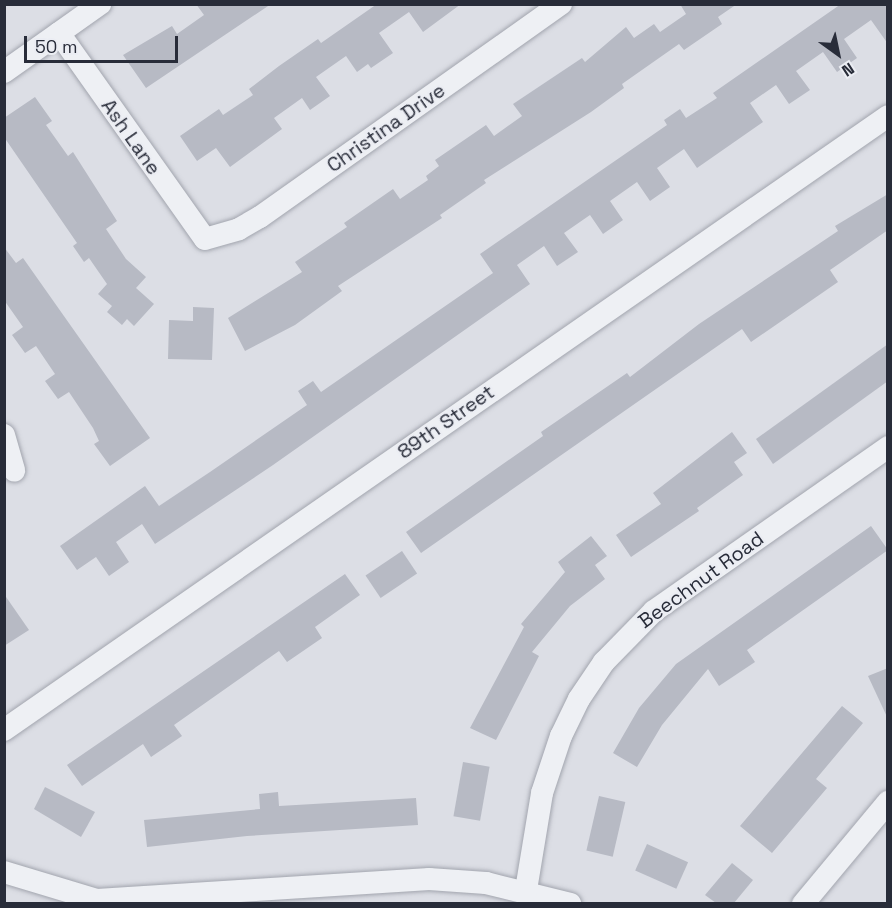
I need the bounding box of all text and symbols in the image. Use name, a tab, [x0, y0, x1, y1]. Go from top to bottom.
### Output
scale bar	[27, 24, 182, 62]
north arrow	[808, 24, 868, 84]
text: 50 m	[35, 35, 77, 58]
text: N	[838, 58, 858, 81]
street label: Christina Drive	[322, 78, 450, 178]
street label: Ash Lane	[96, 94, 166, 180]
street label: 89th Street	[393, 380, 499, 464]
street label: Beechnut Road	[634, 527, 768, 633]

